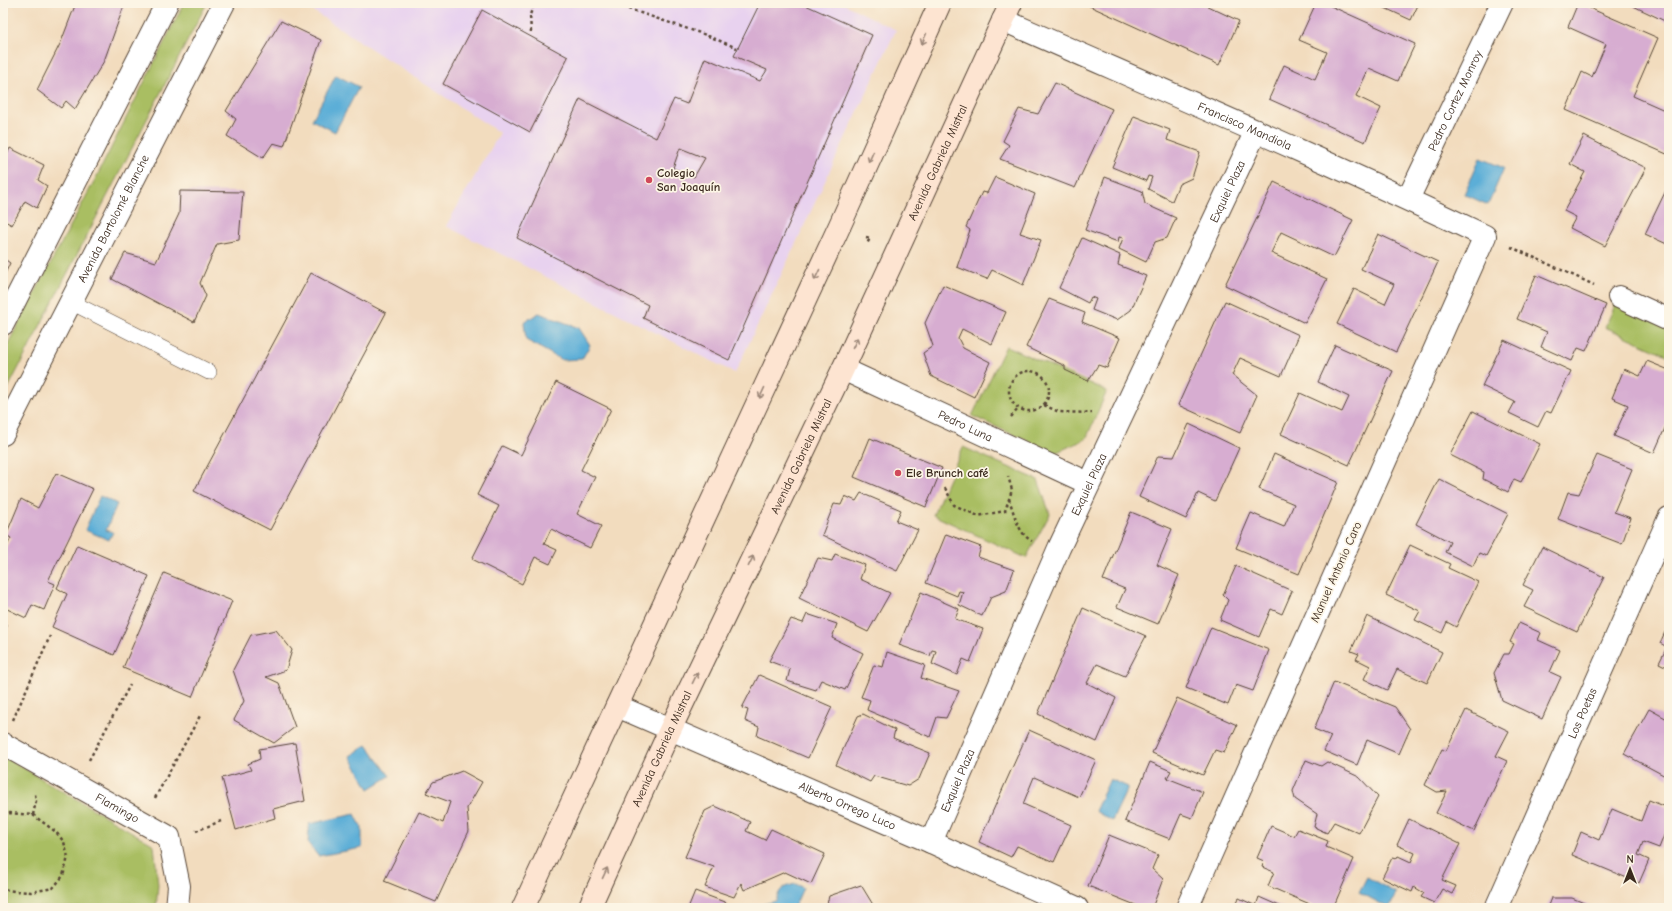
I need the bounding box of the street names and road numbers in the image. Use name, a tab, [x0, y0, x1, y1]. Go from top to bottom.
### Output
street label: Pedro Cortez Monroy	[1425, 48, 1485, 153]
street label: Francisco Mandiola	[1196, 99, 1294, 153]
street label: Avenida Gabriela Mistral	[905, 102, 970, 223]
street label: Avenida Bartolomé Blanche	[75, 152, 152, 285]
street label: Exquiel Plaza	[1207, 158, 1248, 225]
street label: Avenida Gabriela Mistral	[768, 397, 835, 516]
street label: Pedro Luna	[936, 407, 995, 445]
street label: Exquiel Plaza	[1068, 451, 1110, 518]
street label: Manuel Antonio Caro	[1307, 519, 1365, 625]
street label: Los Poetas	[1565, 686, 1600, 741]
street label: Avenida Gabriela Mistral	[629, 689, 695, 809]
street label: Exquiel Plaza	[938, 747, 978, 814]
street label: Alberto Orrego Luco	[797, 779, 898, 833]
street label: Flamingo	[93, 790, 142, 826]

